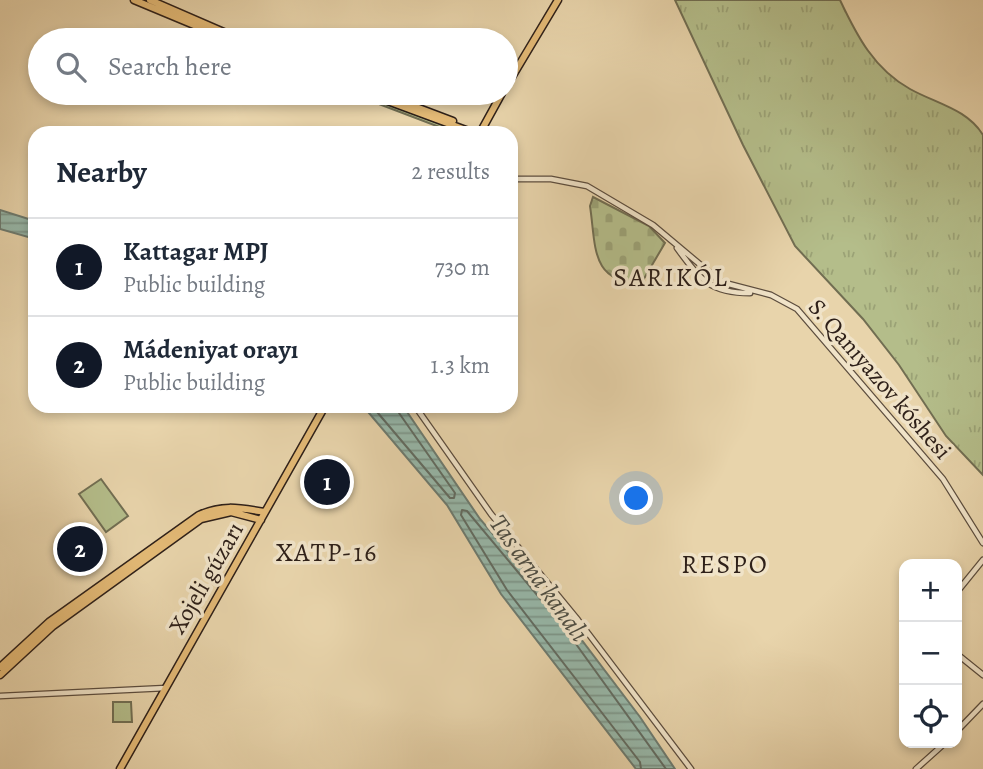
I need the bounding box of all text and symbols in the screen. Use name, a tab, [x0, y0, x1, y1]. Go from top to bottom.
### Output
search box	[28, 28, 518, 105]
icon: search	[52, 48, 90, 86]
text: Search here	[108, 49, 232, 84]
text: Nearby	[56, 152, 147, 192]
text: 2 results	[412, 156, 490, 187]
text: Kattagar MPJ	[123, 234, 268, 269]
text: 1	[75, 252, 83, 283]
text: 730 m	[435, 252, 490, 283]
district label: SARIKÓL	[613, 260, 729, 295]
text: Public building	[123, 269, 265, 300]
street label: S. Qanıyazov kóshesi	[801, 292, 959, 466]
text: Mádeniyat orayı	[123, 332, 298, 367]
text: 2	[73, 350, 85, 381]
text: 1.3 km	[430, 350, 490, 381]
text: Public building	[123, 367, 265, 398]
pin: 1	[304, 456, 350, 508]
your location	[619, 481, 653, 515]
water label: Tas arna kanalı	[481, 508, 597, 649]
street label: Xojeli gúzarı	[161, 516, 251, 640]
pin: 2	[57, 523, 103, 575]
district label: XATP-16	[276, 535, 378, 570]
district label: RESPO	[681, 547, 769, 582]
map controls	[899, 559, 962, 748]
button: +	[899, 559, 962, 622]
button: −	[899, 622, 962, 685]
button: locate	[899, 685, 962, 748]

